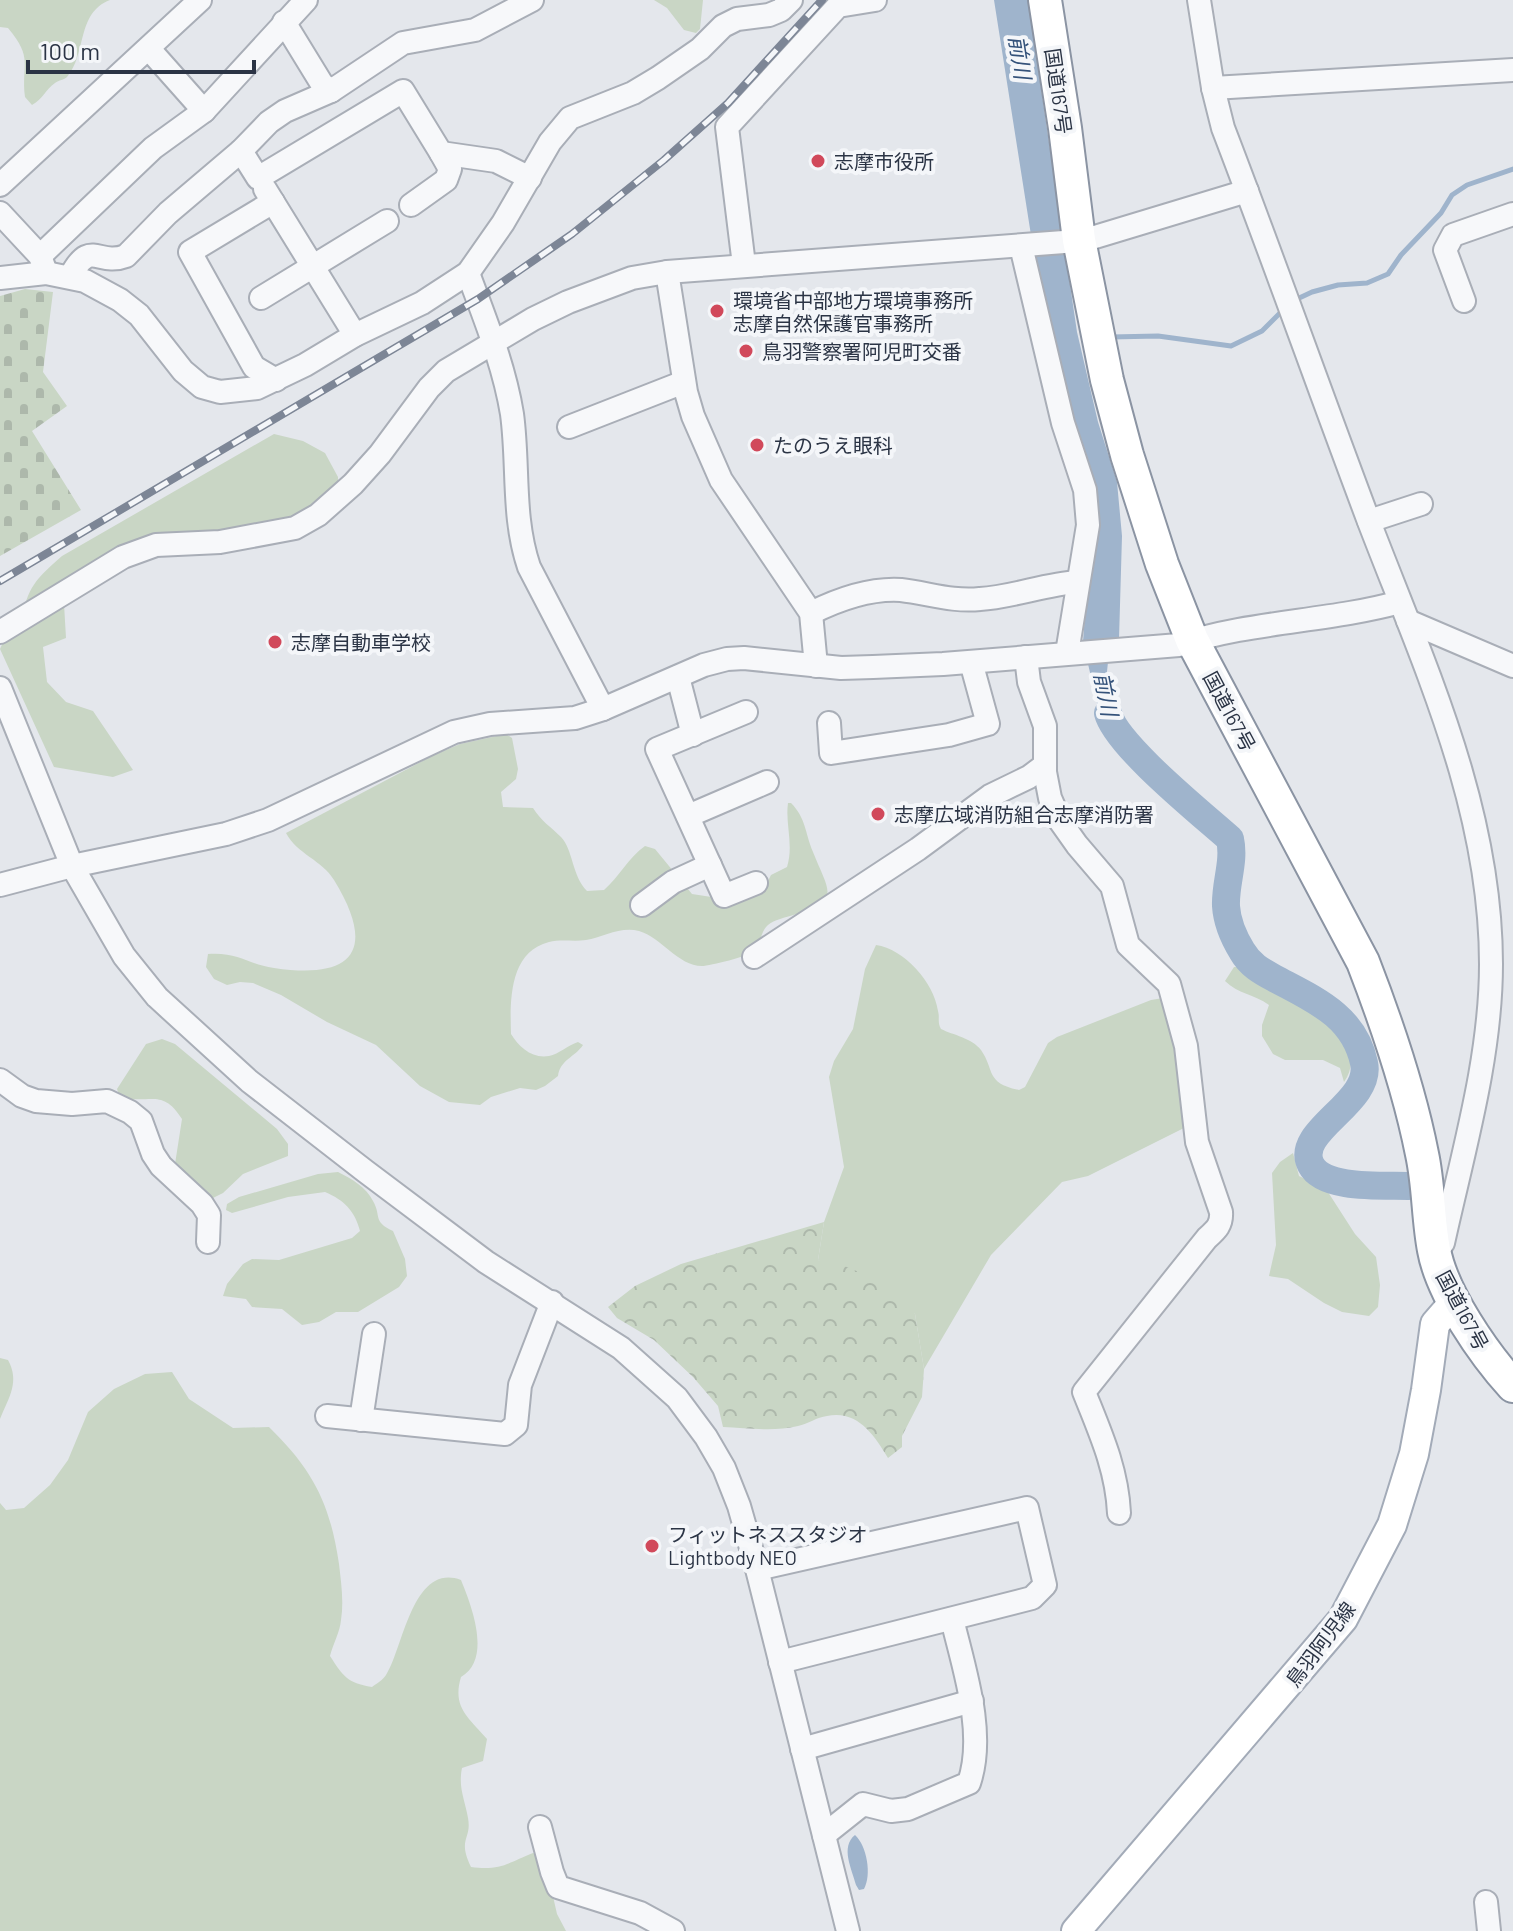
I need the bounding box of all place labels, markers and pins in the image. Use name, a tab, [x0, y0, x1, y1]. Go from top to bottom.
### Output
place label: 志摩市役所	[834, 149, 934, 173]
marker: 志摩市役所	[809, 152, 827, 170]
place label: 環境省中部地方環境事務所 志摩自然保護官事務所	[733, 288, 973, 335]
marker: 環境省中部地方環境事務所 志摩自然保護官事務所	[708, 302, 726, 320]
place label: 鳥羽警察署阿児町交番	[762, 339, 962, 363]
marker: 鳥羽警察署阿児町交番	[737, 342, 755, 360]
place label: たのうえ眼科	[773, 433, 893, 457]
marker: たのうえ眼科	[748, 436, 766, 454]
place label: 志摩自動車学校	[291, 630, 431, 654]
marker: 志摩自動車学校	[266, 633, 284, 651]
place label: 志摩広域消防組合志摩消防署	[894, 802, 1154, 826]
marker: 志摩広域消防組合志摩消防署	[869, 805, 887, 823]
place label: フィットネススタジオ Lightbody NEO	[668, 1522, 868, 1569]
marker: フィットネススタジオ Lightbody NEO	[643, 1537, 661, 1555]

